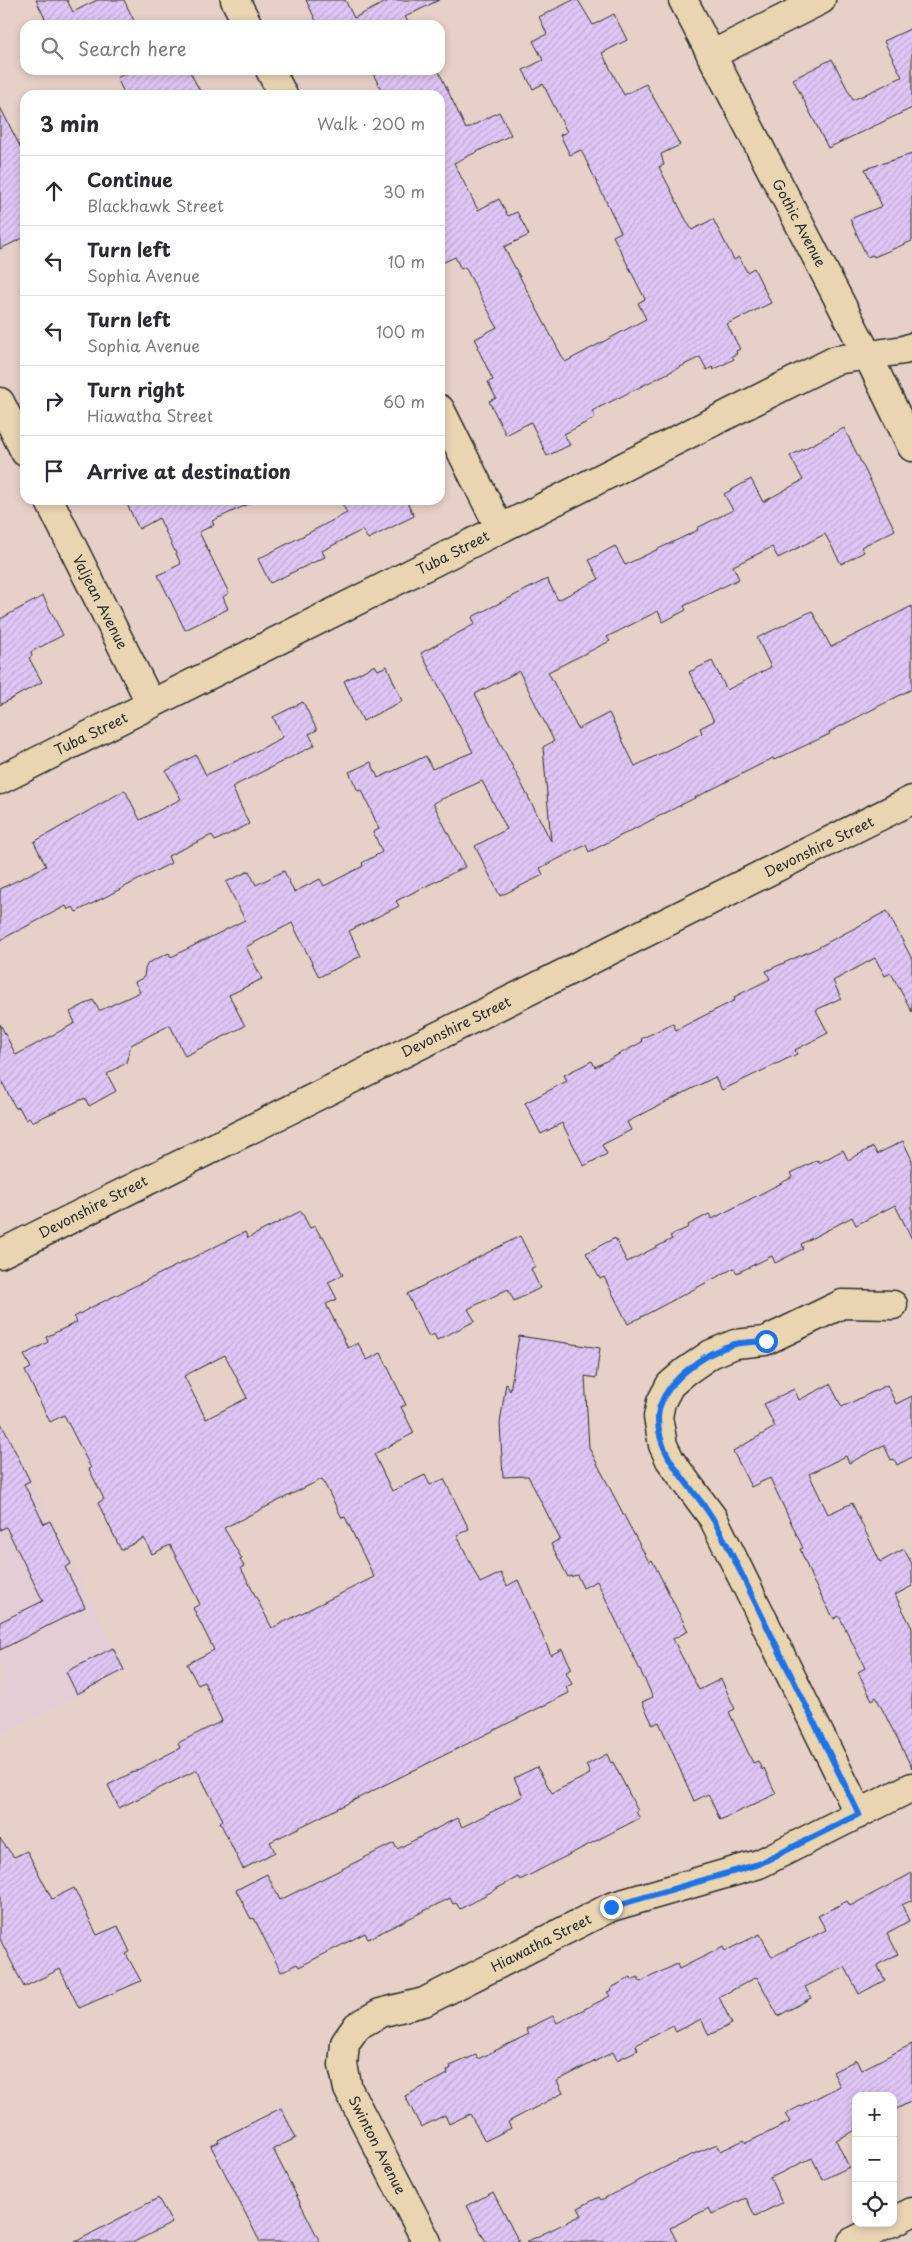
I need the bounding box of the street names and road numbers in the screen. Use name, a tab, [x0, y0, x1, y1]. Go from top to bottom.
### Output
street label: Gothic Avenue	[767, 175, 832, 271]
street label: Tuba Street	[413, 525, 493, 580]
street label: Valjean Avenue	[68, 551, 133, 653]
street label: Tuba Street	[50, 707, 131, 760]
street label: Devonshire Street	[760, 811, 878, 882]
street label: Devonshire Street	[397, 991, 515, 1062]
street label: Devonshire Street	[34, 1170, 151, 1243]
street label: Hiawatha Street	[487, 1908, 595, 1977]
street label: Swinton Avenue	[344, 2092, 412, 2198]

